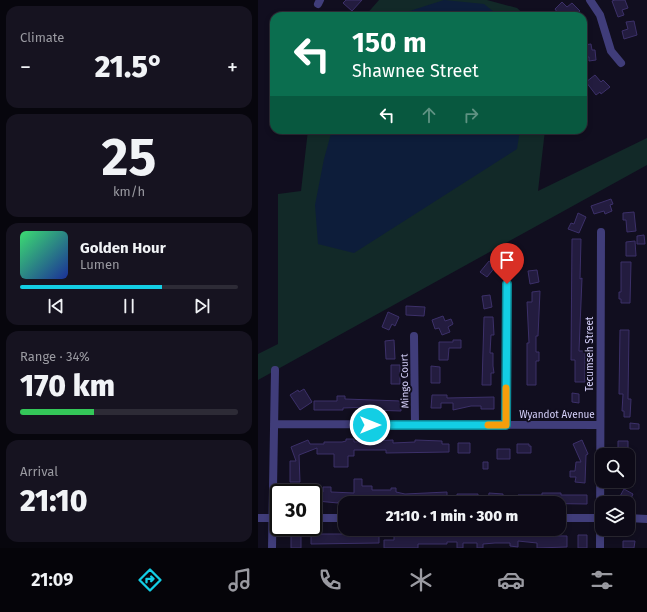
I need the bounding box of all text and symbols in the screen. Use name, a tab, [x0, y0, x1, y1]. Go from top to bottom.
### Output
text: 150 m	[352, 26, 427, 59]
icon: left	[286, 28, 338, 80]
text: Climate	[20, 30, 64, 45]
text: 21.5°	[95, 49, 163, 85]
text: −	[20, 54, 31, 81]
text: +	[227, 54, 238, 81]
text: Shawnee Street	[352, 60, 479, 82]
icon: left	[376, 104, 398, 126]
icon: ahead	[418, 104, 440, 126]
icon: right	[460, 104, 482, 126]
text: 25	[102, 126, 156, 189]
text: km/h	[113, 184, 145, 199]
text: Golden Hour	[80, 239, 166, 257]
pin	[490, 243, 524, 284]
icon: arrive	[496, 249, 518, 271]
text: Lumen	[80, 257, 120, 272]
icon: previous	[45, 295, 67, 317]
icon: pause	[118, 295, 140, 317]
icon: next	[191, 295, 213, 317]
street label: Tecumseh Street	[584, 316, 596, 391]
text: Range · 34%	[20, 349, 90, 364]
street label: Mingo Court	[399, 353, 411, 408]
text: 170 km	[20, 368, 115, 404]
position arrow	[349, 404, 391, 446]
street label: Wyandot Avenue	[519, 409, 595, 421]
map controls	[595, 448, 635, 536]
button: search	[595, 448, 635, 488]
text: Arrival	[20, 464, 58, 479]
text: 21:10	[20, 483, 88, 519]
speed limit sign: 30	[270, 484, 322, 536]
button: layers	[595, 496, 635, 536]
text: 21:10 · 1 min · 300 m	[386, 507, 518, 525]
icon: directions	[136, 566, 164, 594]
icon: music	[226, 566, 254, 594]
icon: phone	[316, 566, 344, 594]
icon: climate	[407, 566, 435, 594]
icon: car	[497, 566, 525, 594]
icon: filters	[588, 566, 616, 594]
text: 21:09	[31, 569, 73, 591]

